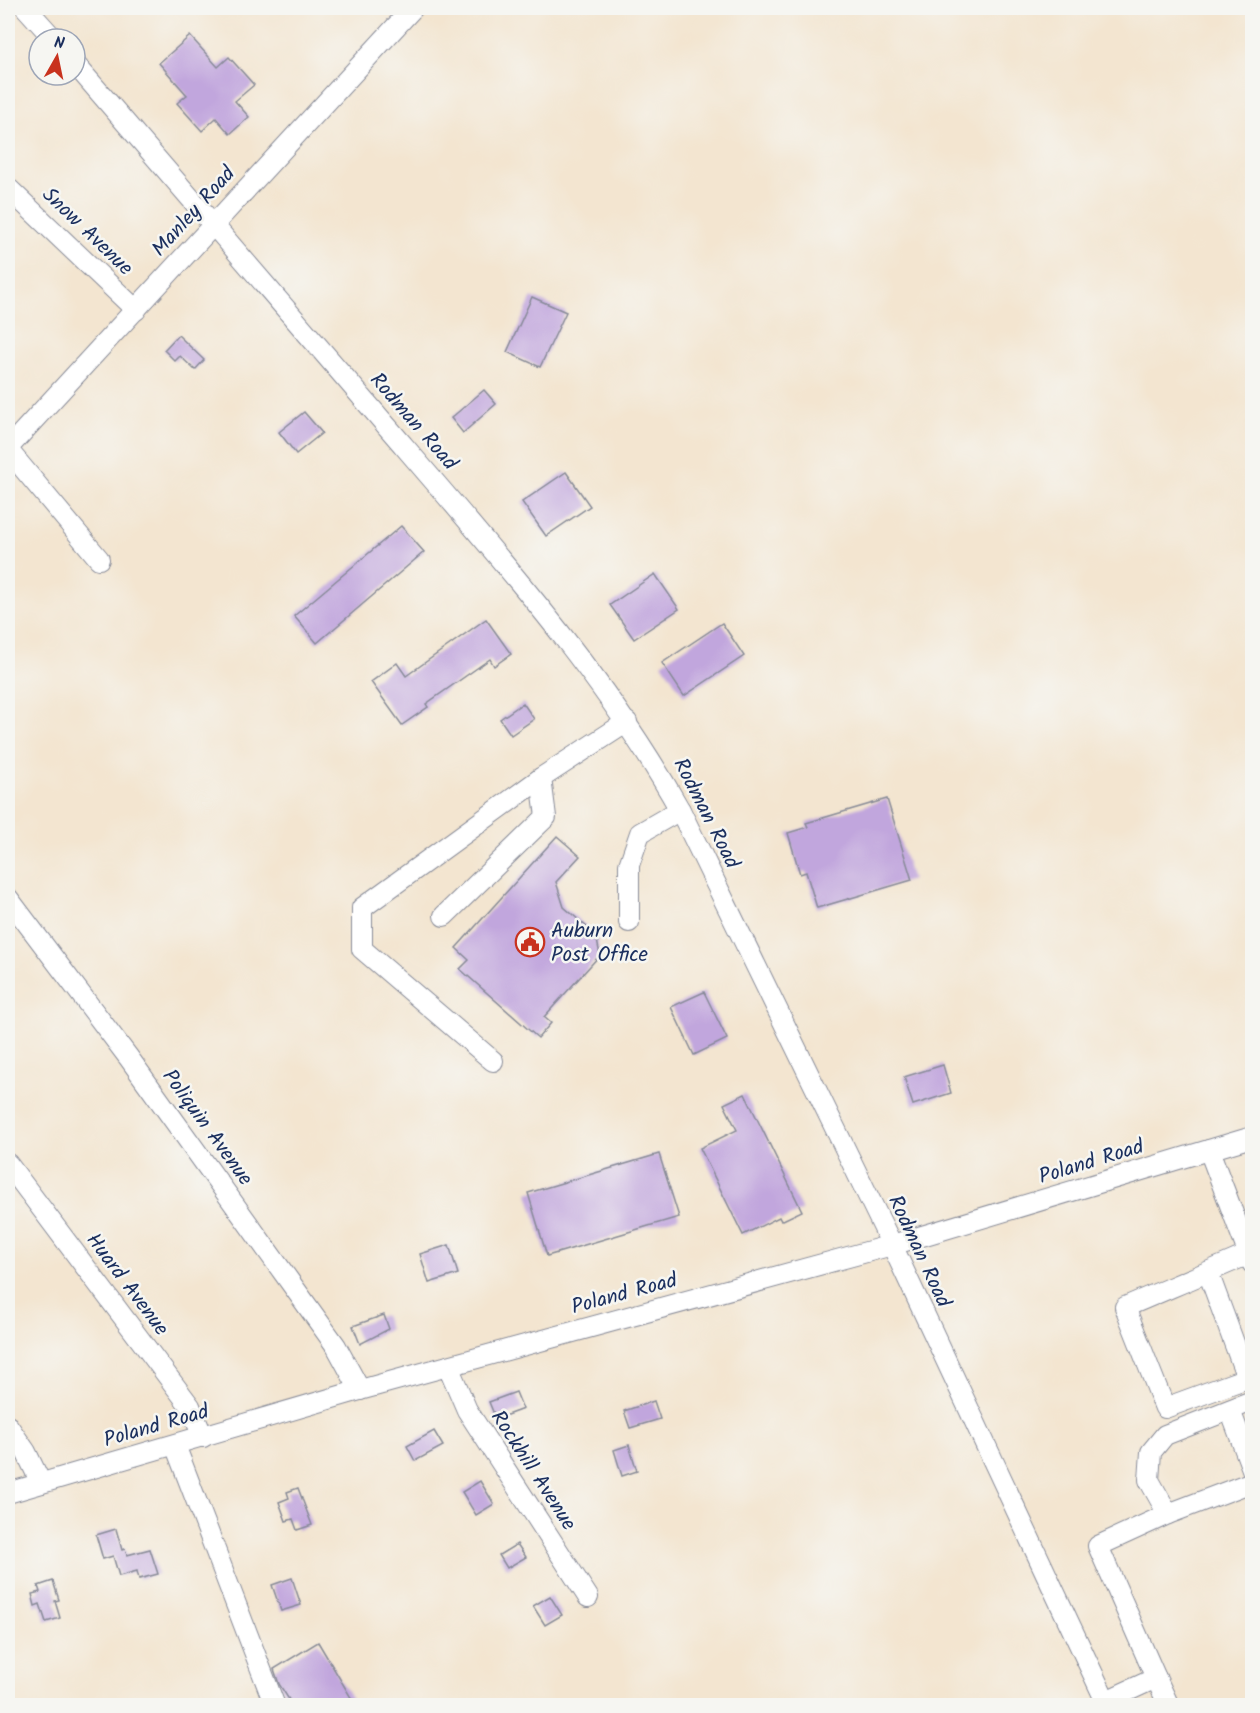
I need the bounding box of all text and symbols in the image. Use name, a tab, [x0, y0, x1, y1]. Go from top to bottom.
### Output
north arrow	[27, 27, 87, 87]
text: N	[52, 31, 66, 57]
street label: Manley Road	[144, 159, 244, 265]
street label: Snow Avenue	[34, 180, 141, 285]
street label: Rodman Road	[361, 366, 465, 479]
street label: Rodman Road	[664, 752, 748, 875]
place label: Auburn Post Office	[551, 915, 649, 972]
public building icon: Auburn Post Office	[514, 926, 546, 958]
street label: Poliquin Avenue	[153, 1063, 261, 1194]
street label: Poland Road	[1035, 1131, 1148, 1194]
street label: Rodman Road	[878, 1190, 959, 1314]
street label: Huard Avenue	[77, 1226, 177, 1344]
street label: Poland Road	[568, 1264, 681, 1324]
street label: Poland Road	[100, 1396, 213, 1457]
street label: Rockhill Avenue	[481, 1404, 584, 1538]

